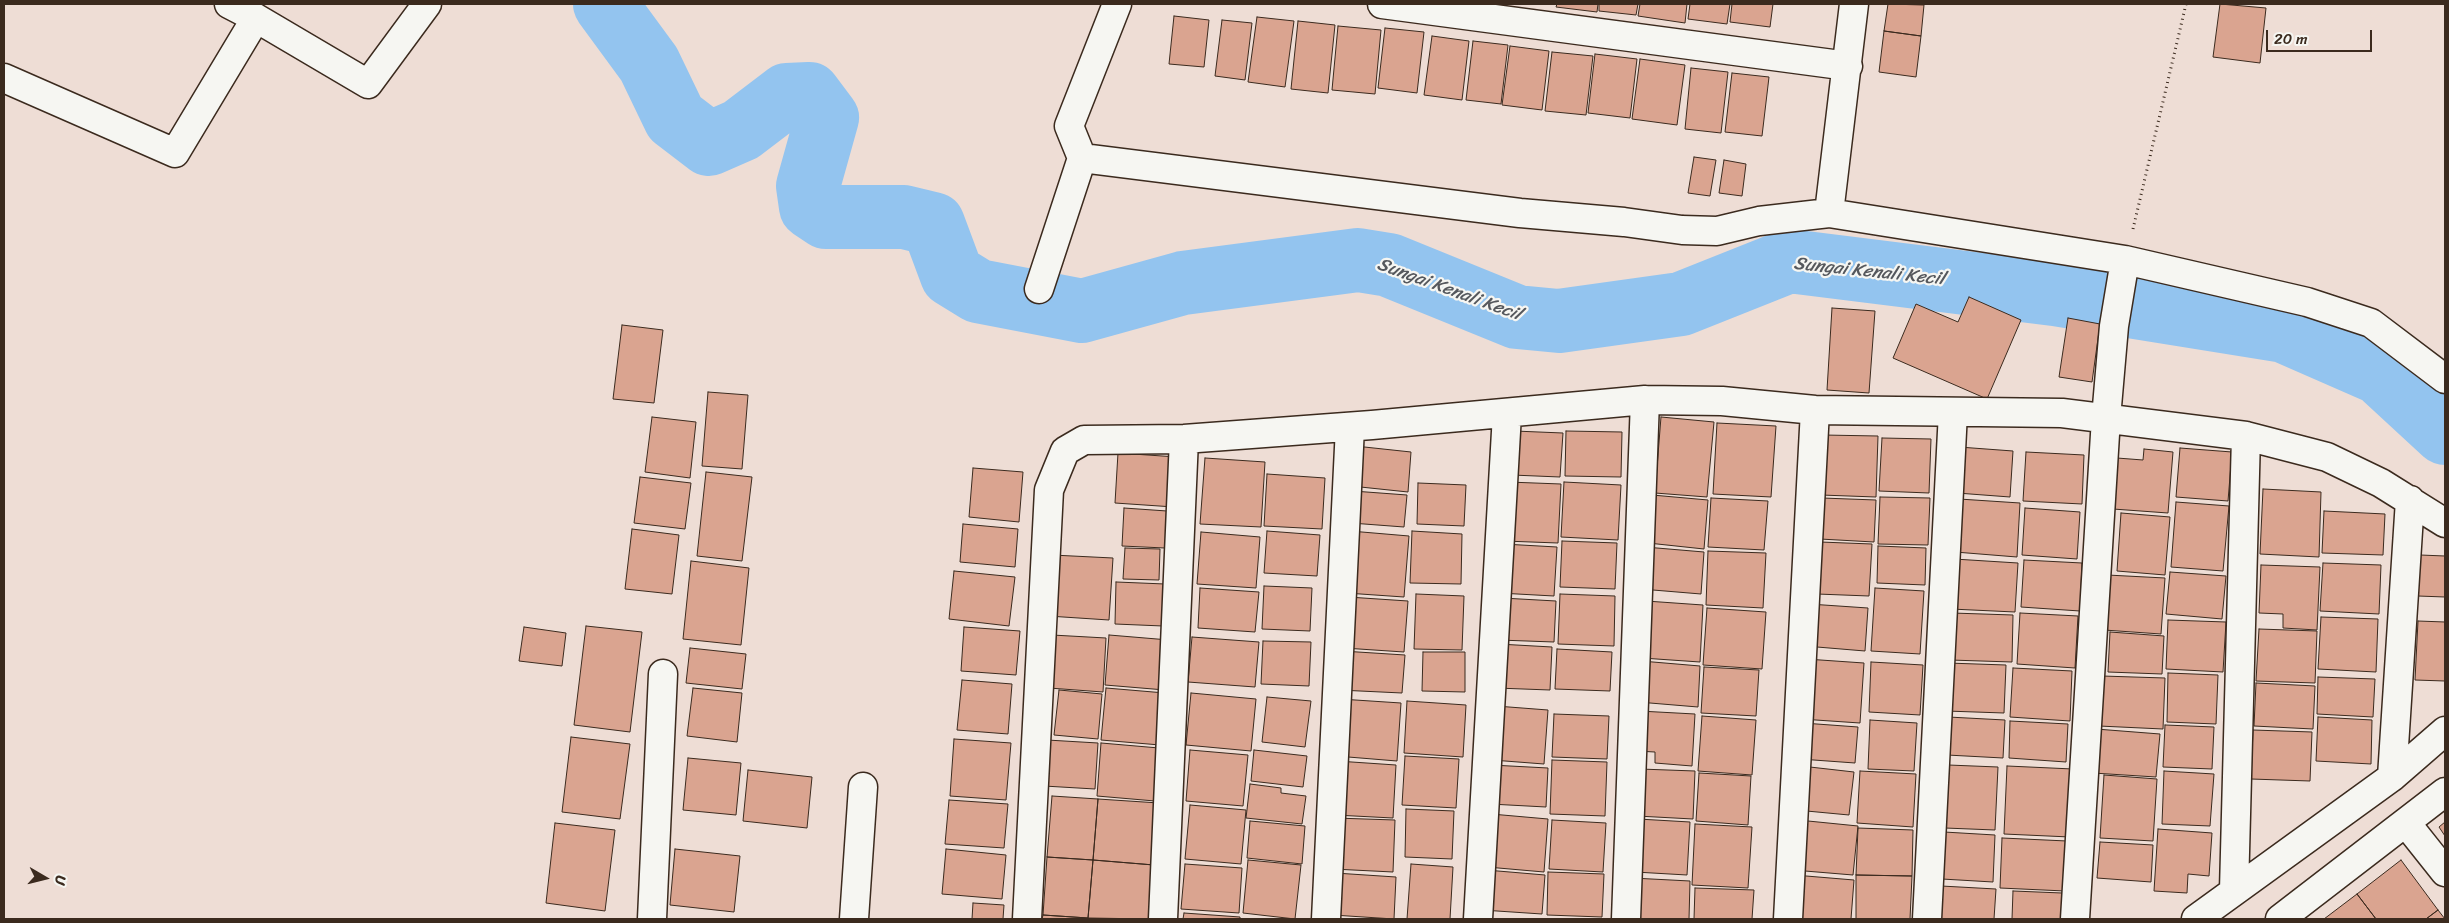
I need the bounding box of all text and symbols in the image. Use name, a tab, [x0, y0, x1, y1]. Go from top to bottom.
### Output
scale bar	[2269, 20, 2375, 52]
text: 20 m	[2274, 26, 2308, 52]
water label: Sungai Kenali Kecil	[1793, 253, 1945, 291]
water label: Sungai Kenali Kecil	[1374, 254, 1524, 326]
north arrow	[20, 853, 70, 903]
text: U	[47, 874, 73, 886]

